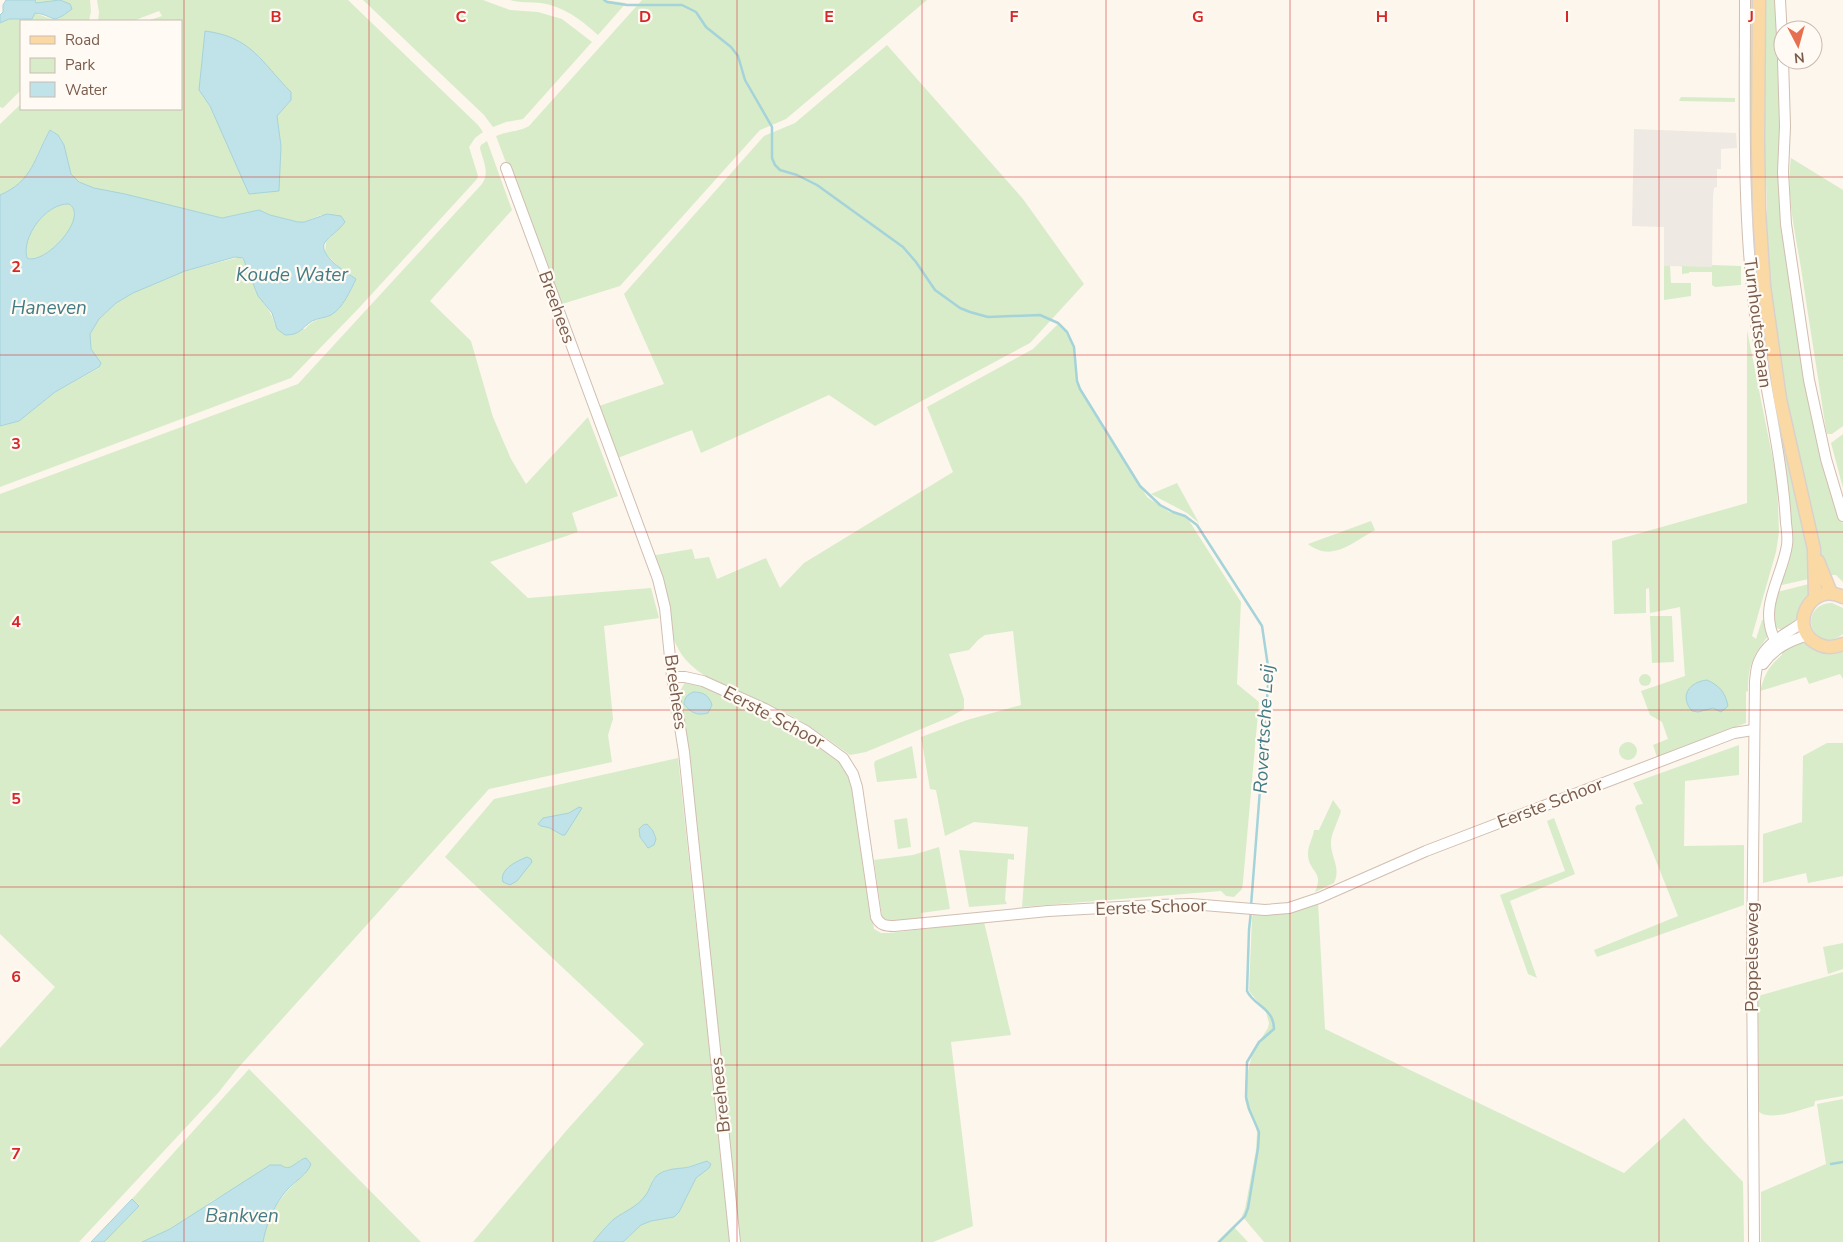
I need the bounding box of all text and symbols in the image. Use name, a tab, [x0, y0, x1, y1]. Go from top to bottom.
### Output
text: B	[270, 6, 282, 28]
text: C	[456, 6, 467, 28]
text: D	[639, 6, 651, 28]
text: E	[824, 6, 834, 28]
text: F	[1010, 6, 1019, 28]
text: G	[1192, 6, 1204, 28]
text: H	[1376, 6, 1388, 28]
text: I	[1565, 6, 1569, 28]
text: J	[1747, 6, 1754, 28]
legend	[20, 20, 182, 110]
north arrow	[1773, 20, 1823, 70]
text: Road	[65, 30, 100, 50]
text: N	[1793, 47, 1806, 67]
text: Park	[65, 55, 95, 75]
text: Water	[65, 80, 108, 100]
text: 2	[11, 256, 21, 278]
street label: Turnhoutsebaan	[1738, 257, 1778, 389]
water label: Koude Water	[236, 262, 349, 288]
street label: Breehees	[533, 267, 581, 347]
water label: Haneven	[11, 295, 87, 321]
text: 3	[11, 433, 21, 455]
text: 4	[11, 611, 21, 633]
street label: Breehees	[659, 653, 693, 731]
water label: Rovertsche Leij	[1248, 663, 1280, 794]
street label: Eerste Schoor	[719, 680, 829, 754]
street label: Eerste Schoor	[1494, 772, 1607, 834]
text: 5	[11, 788, 21, 810]
street label: Eerste Schoor	[1095, 893, 1208, 921]
street label: Poppelseweg	[1740, 902, 1764, 1012]
text: 6	[11, 966, 21, 988]
street label: Breehees	[704, 1056, 736, 1134]
text: 7	[11, 1143, 21, 1165]
water label: Bankven	[205, 1203, 279, 1229]

